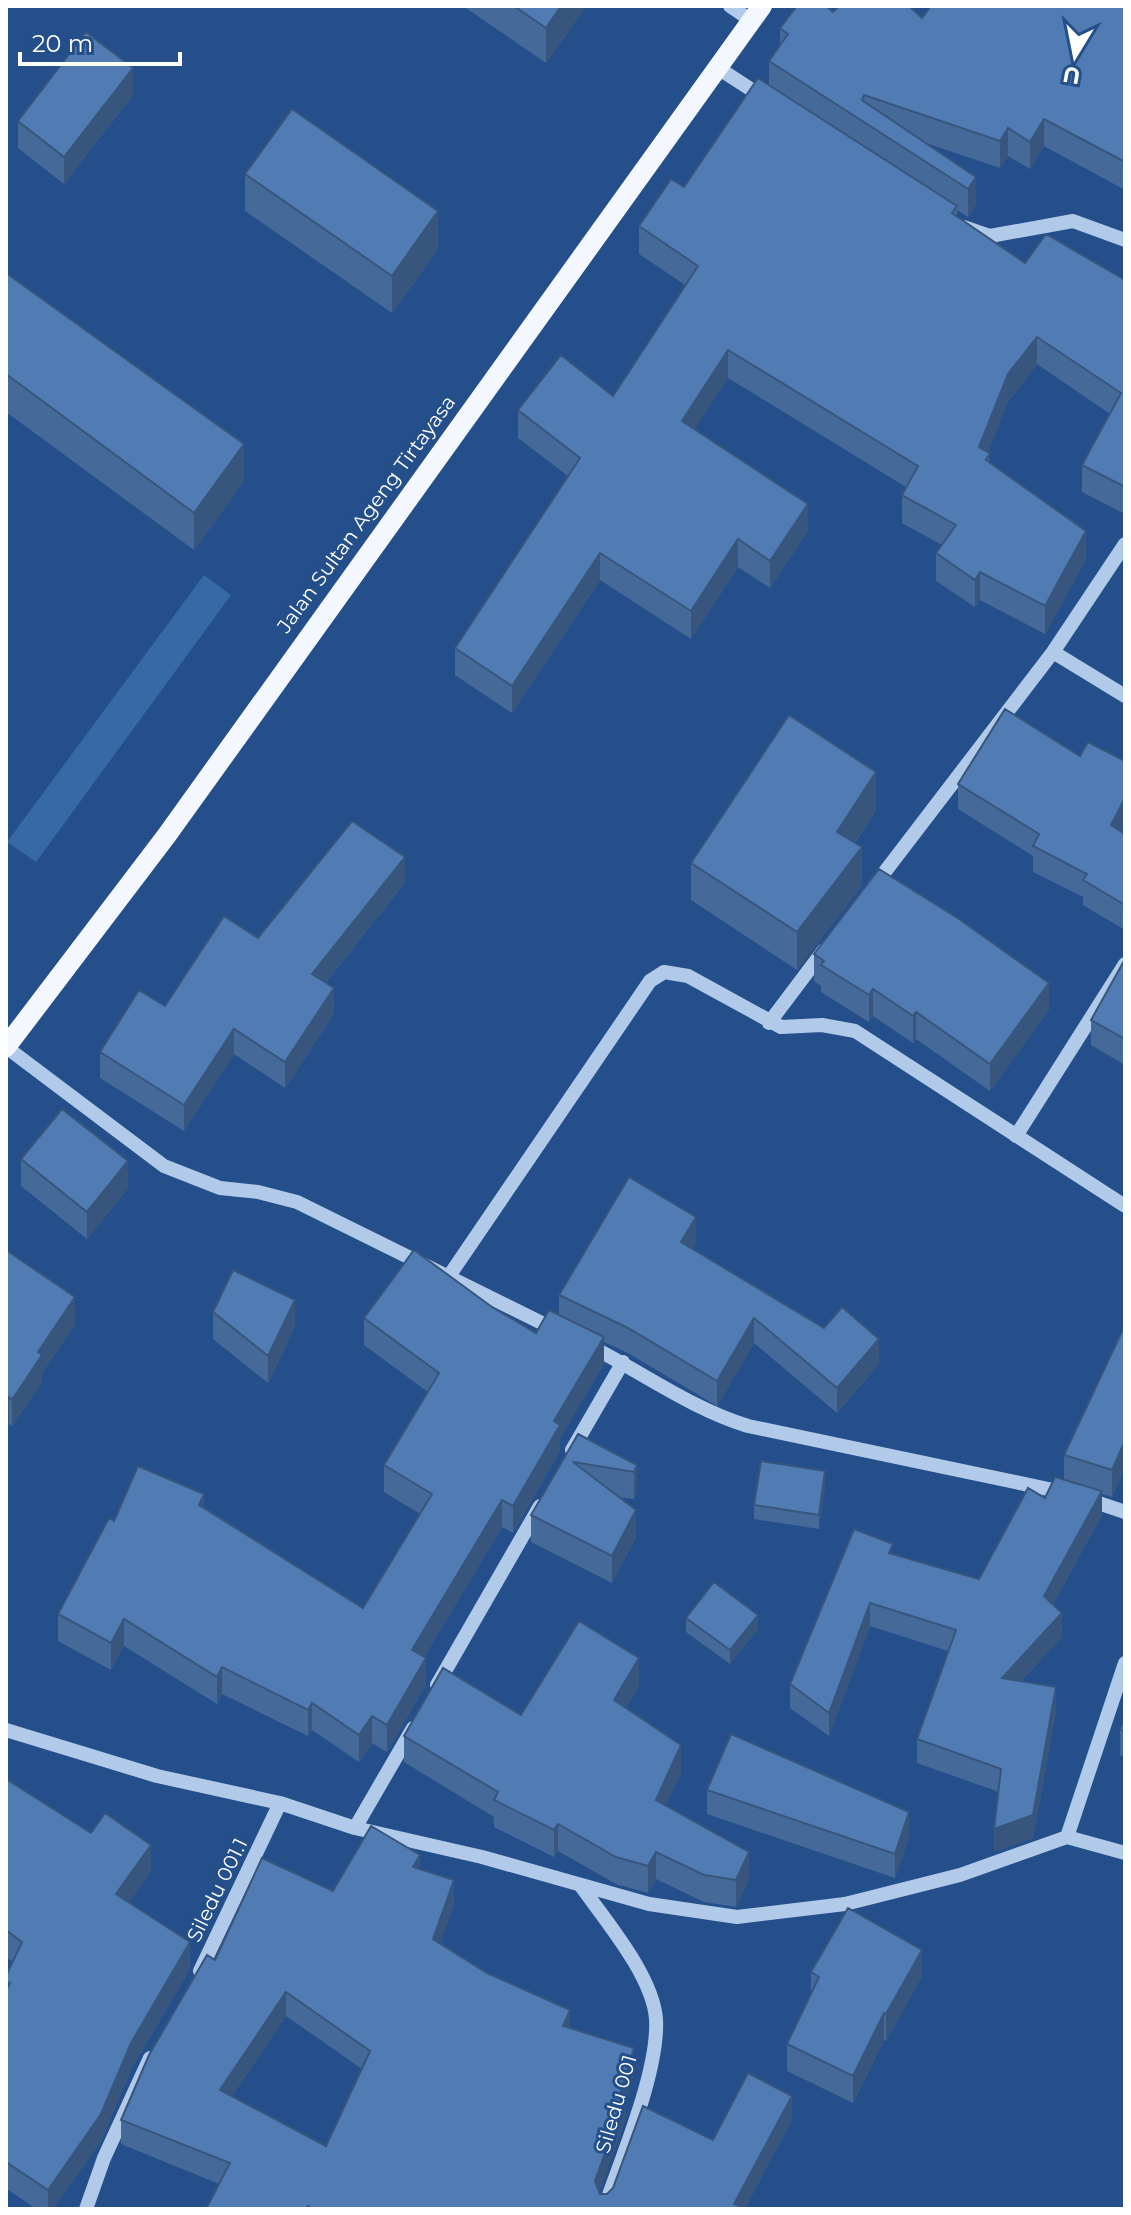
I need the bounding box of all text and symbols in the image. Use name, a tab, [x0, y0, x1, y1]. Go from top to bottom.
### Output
scale bar	[20, 16, 180, 66]
north arrow	[1035, 16, 1115, 96]
text: 20 m	[32, 29, 93, 58]
text: U	[1061, 60, 1082, 90]
street label: Jalan Sultan Ageng Tirtayasa	[271, 391, 460, 638]
street label: Siledu 001.1	[182, 1834, 252, 1946]
street label: Siledu 001	[591, 2052, 641, 2156]

